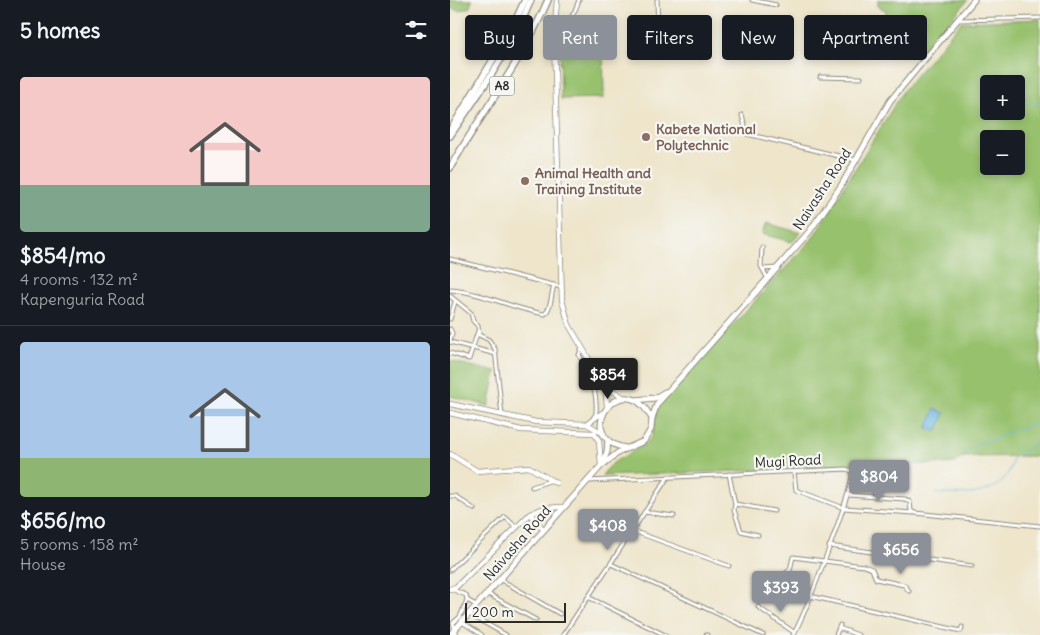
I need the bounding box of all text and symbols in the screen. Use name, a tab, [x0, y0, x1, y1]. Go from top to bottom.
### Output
chip: Buy	[465, 15, 533, 60]
chip: Rent	[543, 15, 617, 60]
chip: Filters	[627, 15, 712, 60]
chip: New	[722, 15, 794, 60]
chip: Apartment	[804, 15, 927, 60]
icon: filters	[402, 16, 430, 44]
text: 5 homes	[20, 17, 100, 44]
map controls	[980, 75, 1025, 175]
button: +	[980, 75, 1025, 120]
road number: A8	[490, 76, 514, 95]
icon: home	[180, 109, 270, 199]
place label: Kabete National Polytechnic	[656, 120, 756, 154]
button: −	[980, 130, 1025, 175]
marker: Kabete National Polytechnic	[640, 131, 652, 143]
street label: Naivasha Road	[789, 145, 855, 233]
place label: Animal Health and Training Institute	[535, 164, 652, 198]
marker: Animal Health and Training Institute	[519, 175, 531, 187]
text: $854/mo	[20, 242, 106, 269]
text: 4 rooms · 132 m²	[20, 269, 138, 289]
text: Kapenguria Road	[20, 289, 145, 309]
pin: $854	[578, 358, 638, 400]
text: $854	[590, 364, 626, 384]
icon: home	[180, 375, 270, 465]
street label: Mugi Road	[754, 450, 822, 472]
pin: $804	[849, 460, 909, 502]
text: $804	[860, 466, 898, 486]
street label: Naivasha Road	[479, 502, 555, 584]
text: $656/mo	[20, 507, 106, 534]
pin: $408	[578, 508, 638, 551]
text: $408	[589, 515, 627, 535]
pin: $656	[871, 532, 931, 575]
text: 5 rooms · 158 m²	[20, 534, 138, 554]
text: $656	[883, 539, 919, 559]
text: House	[20, 554, 66, 574]
pin: $393	[751, 570, 811, 613]
text: $393	[763, 577, 799, 597]
scale bar	[465, 600, 566, 623]
text: 200 m	[472, 603, 514, 621]

